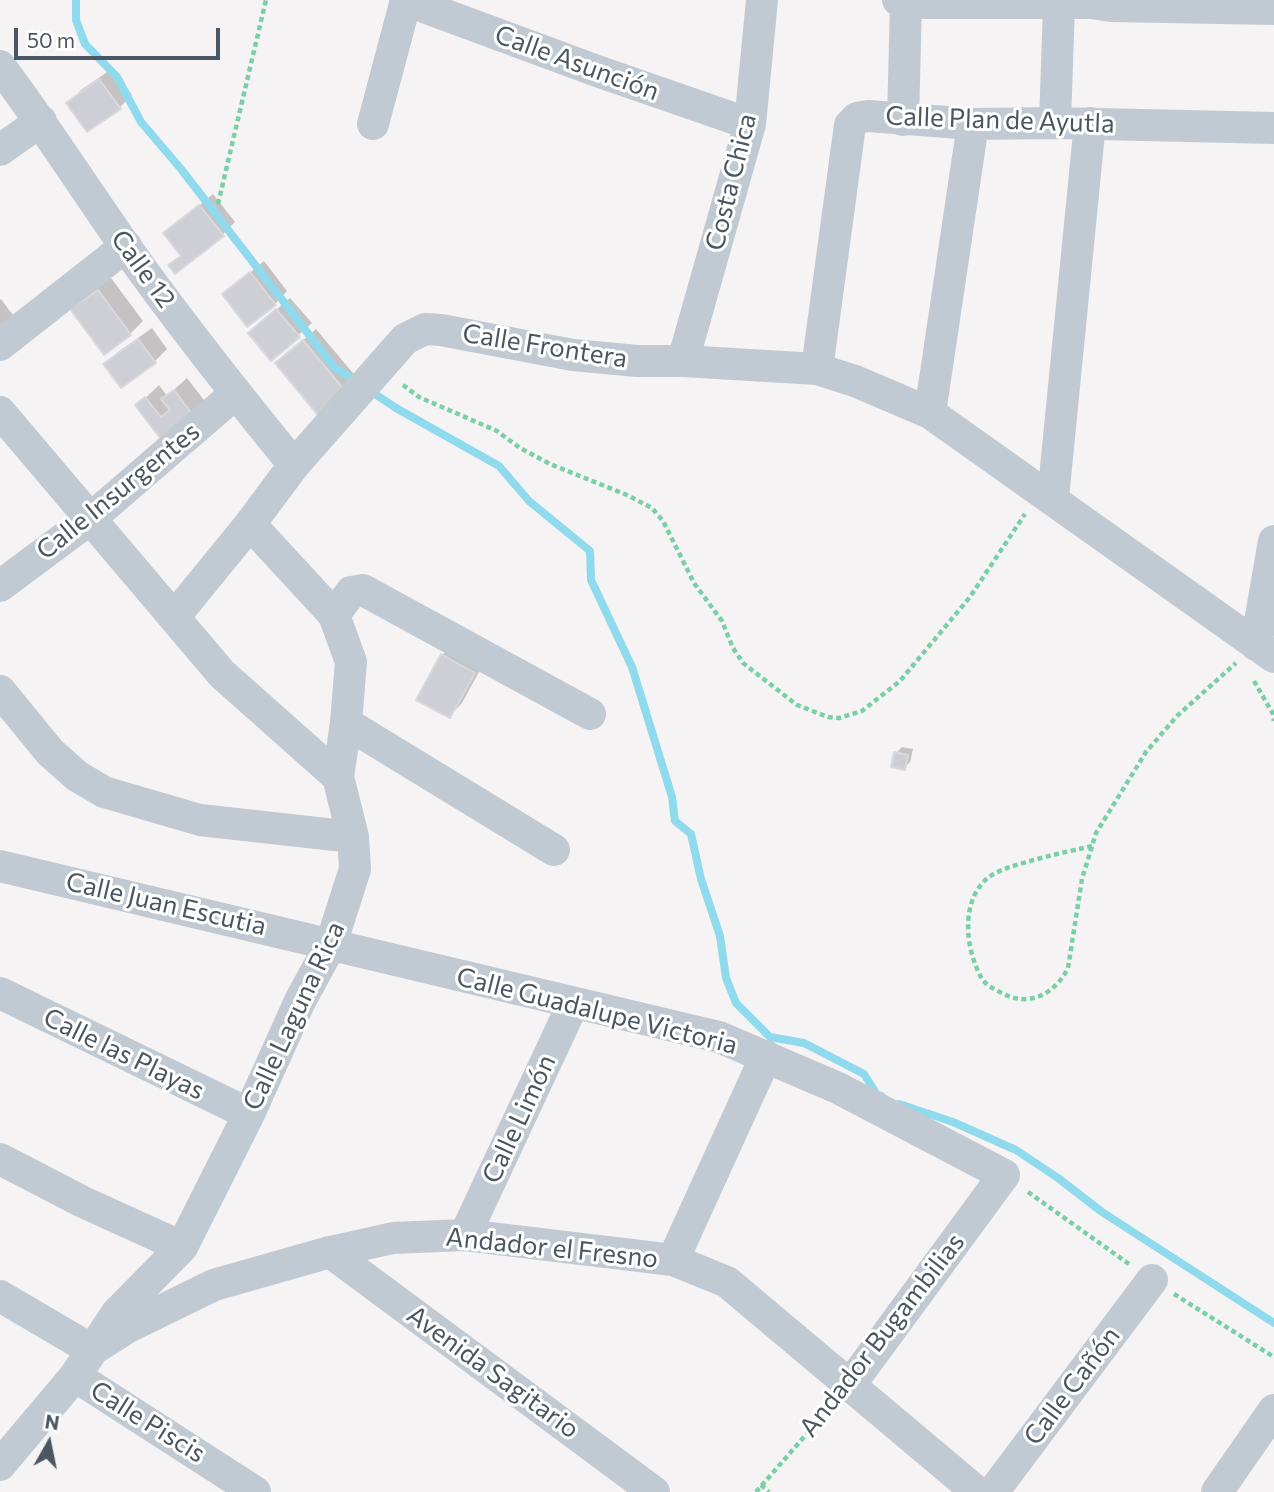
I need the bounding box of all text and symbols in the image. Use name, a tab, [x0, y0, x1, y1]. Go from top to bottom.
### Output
scale bar	[18, 14, 224, 58]
street label: Calle Asunción	[491, 19, 663, 107]
text: 50 m	[27, 27, 75, 52]
street label: Calle Plan de Ayutla	[885, 100, 1115, 140]
street label: Costa Chica	[699, 110, 763, 254]
street label: Calle 12	[104, 224, 182, 314]
street label: Calle Frontera	[461, 318, 629, 374]
street label: Calle Insurgentes	[30, 416, 206, 566]
street label: Calle Juan Escutia	[63, 866, 269, 942]
street label: Calle Laguna Rica	[237, 917, 351, 1115]
street label: Calle Guadalupe Victoria	[453, 961, 741, 1061]
street label: Calle las Playas	[38, 1002, 210, 1106]
street label: Calle Limón	[476, 1050, 562, 1188]
street label: Andador el Fresno	[444, 1221, 660, 1275]
street label: Andador Bugambilias	[793, 1227, 971, 1443]
street label: Avenida Sagitario	[401, 1299, 585, 1445]
street label: Calle Cañón	[1017, 1321, 1127, 1451]
street label: Calle Piscis	[85, 1374, 211, 1470]
north arrow	[14, 1408, 84, 1478]
text: N	[44, 1409, 61, 1434]

